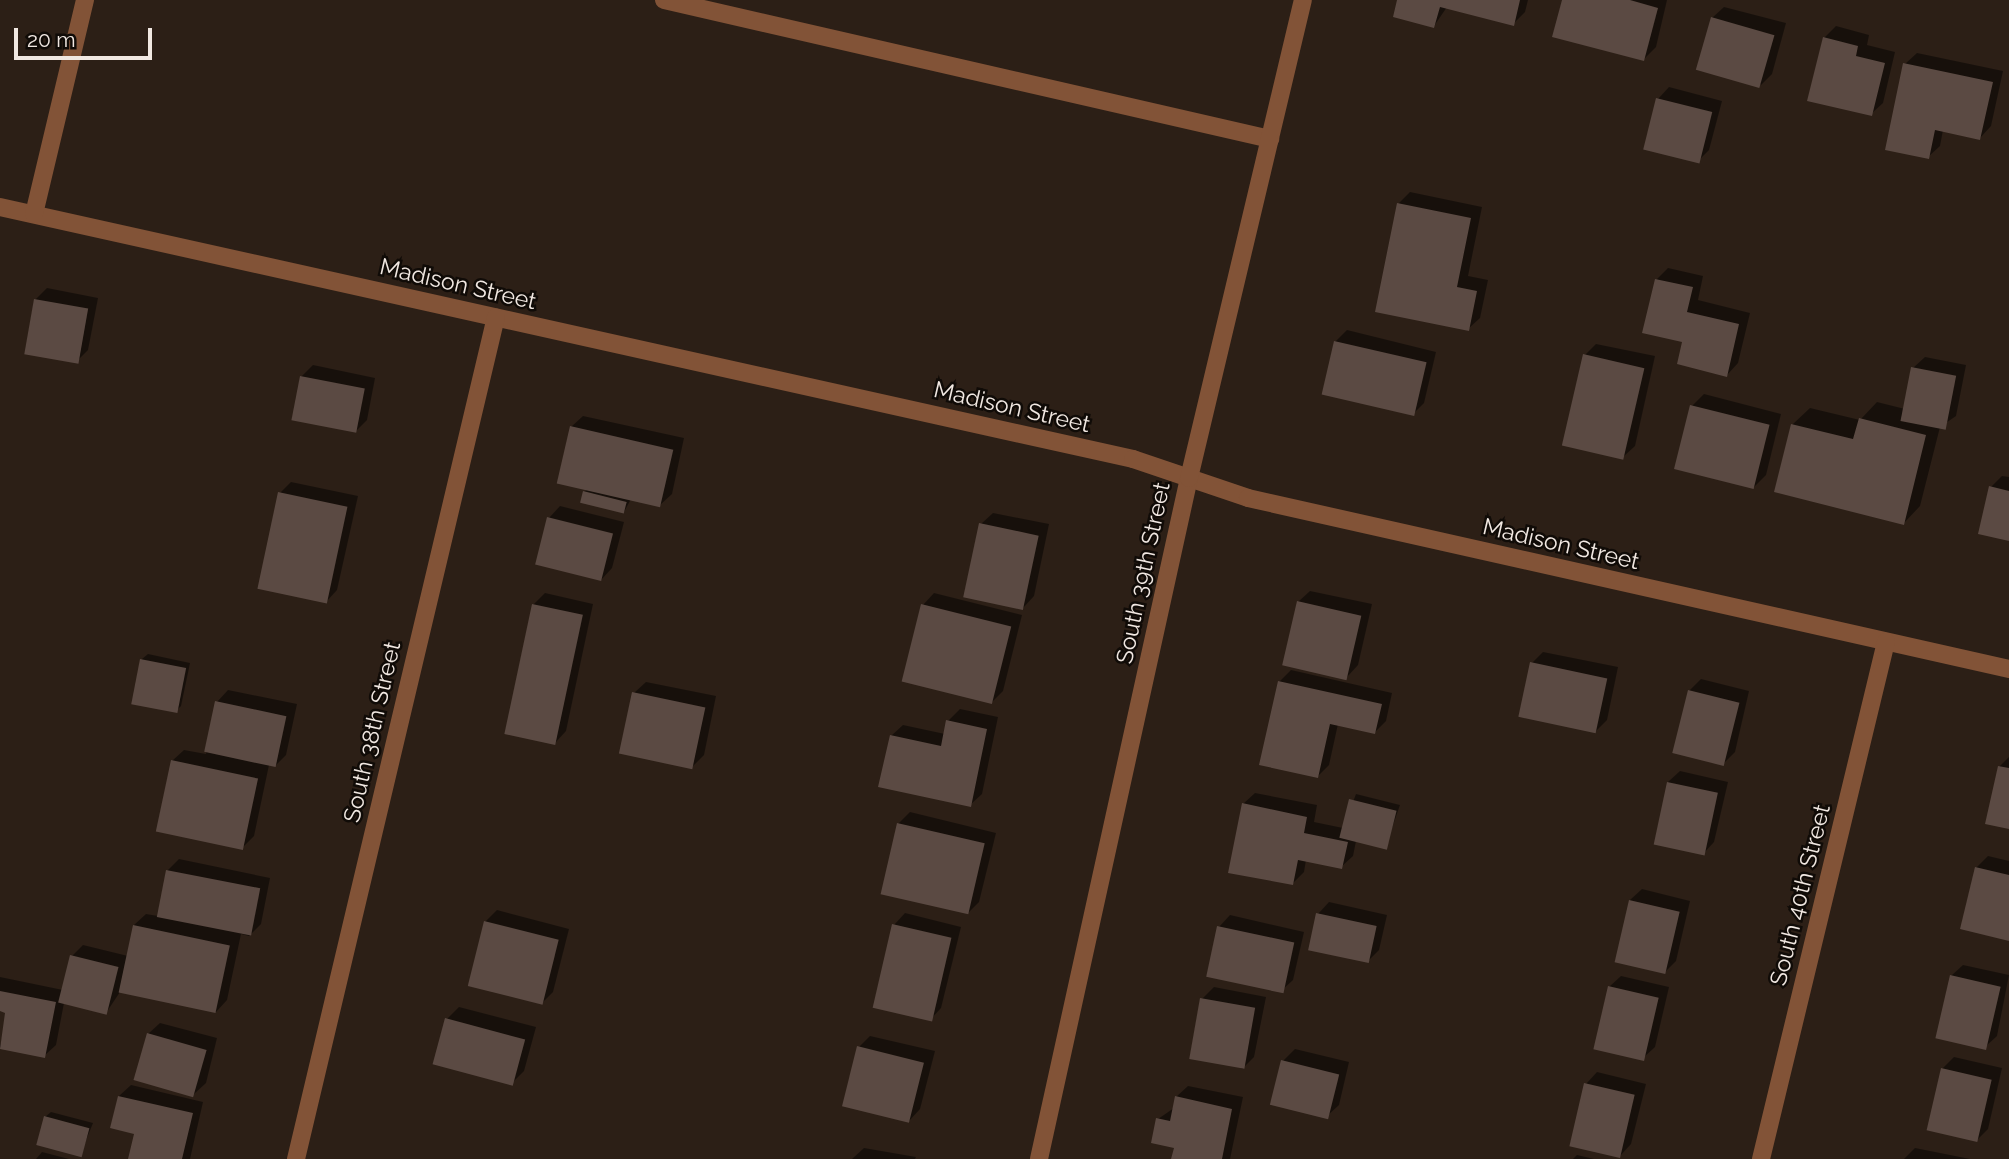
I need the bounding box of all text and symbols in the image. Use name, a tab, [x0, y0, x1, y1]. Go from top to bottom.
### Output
scale bar	[18, 14, 156, 58]
text: 20 m	[27, 27, 75, 52]
street label: Madison Street	[377, 253, 539, 315]
street label: Madison Street	[931, 376, 1093, 438]
street label: South 39th Street	[1110, 480, 1176, 666]
street label: Madison Street	[1480, 513, 1642, 575]
street label: South 38th Street	[338, 639, 406, 825]
street label: South 40th Street	[1764, 802, 1836, 988]

